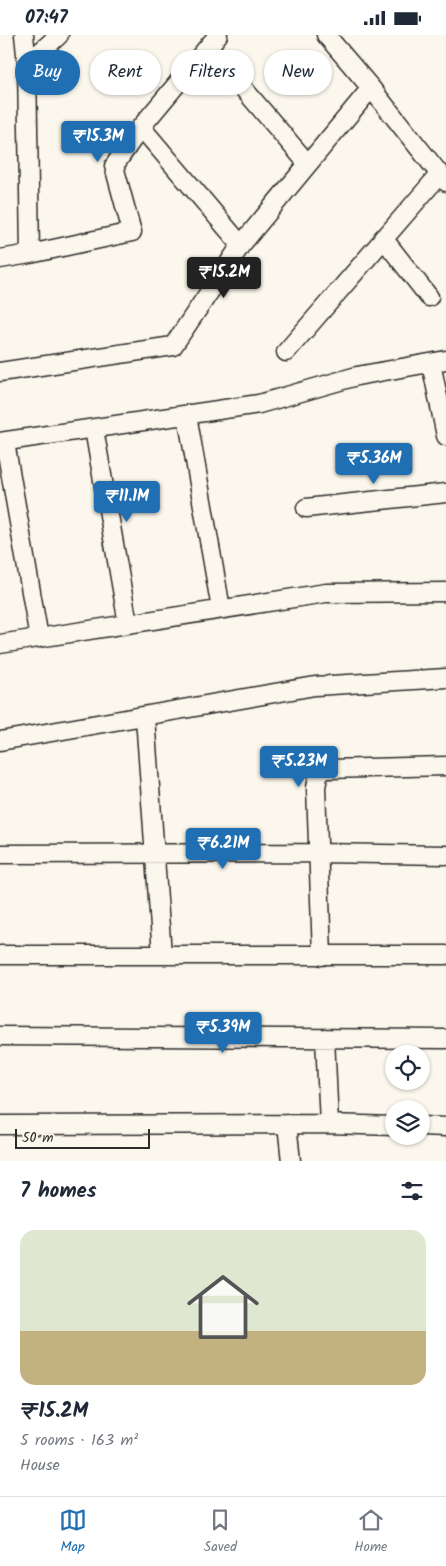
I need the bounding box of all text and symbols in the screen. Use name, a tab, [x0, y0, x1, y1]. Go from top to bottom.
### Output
text: 07:47	[25, 3, 68, 33]
chip: Buy	[15, 50, 80, 95]
chip: Rent	[90, 50, 161, 95]
chip: Filters	[171, 50, 254, 95]
chip: New	[264, 50, 332, 95]
pin: ₹15.3M	[57, 121, 139, 163]
text: ₹15.3M	[72, 124, 124, 149]
pin: ₹15.2M	[183, 257, 265, 299]
text: ₹15.2M	[198, 260, 250, 285]
pin: ₹5.36M	[333, 443, 415, 485]
text: ₹5.36M	[346, 446, 402, 471]
pin: ₹11.1M	[86, 481, 168, 523]
text: ₹11.1M	[105, 484, 149, 509]
pin: ₹5.23M	[258, 745, 340, 788]
text: ₹5.23M	[271, 749, 327, 774]
pin: ₹6.21M	[182, 827, 264, 870]
text: ₹6.21M	[197, 831, 249, 856]
pin: ₹5.39M	[182, 1011, 264, 1054]
text: ₹5.39M	[196, 1015, 250, 1040]
map controls	[385, 1045, 430, 1145]
button: locate	[385, 1045, 430, 1090]
button: layers	[385, 1100, 430, 1145]
scale bar	[15, 1126, 150, 1149]
text: 50 m	[22, 1127, 53, 1149]
text: 7 homes	[20, 1175, 97, 1208]
icon: filters	[398, 1177, 426, 1205]
icon: home	[178, 1262, 268, 1352]
text: ₹15.2M	[20, 1395, 88, 1428]
text: 5 rooms · 163 m²	[20, 1428, 138, 1453]
text: House	[20, 1453, 60, 1478]
tab: Map	[59, 1506, 87, 1558]
tab: Saved	[204, 1506, 237, 1558]
tab: Home	[354, 1506, 387, 1558]

